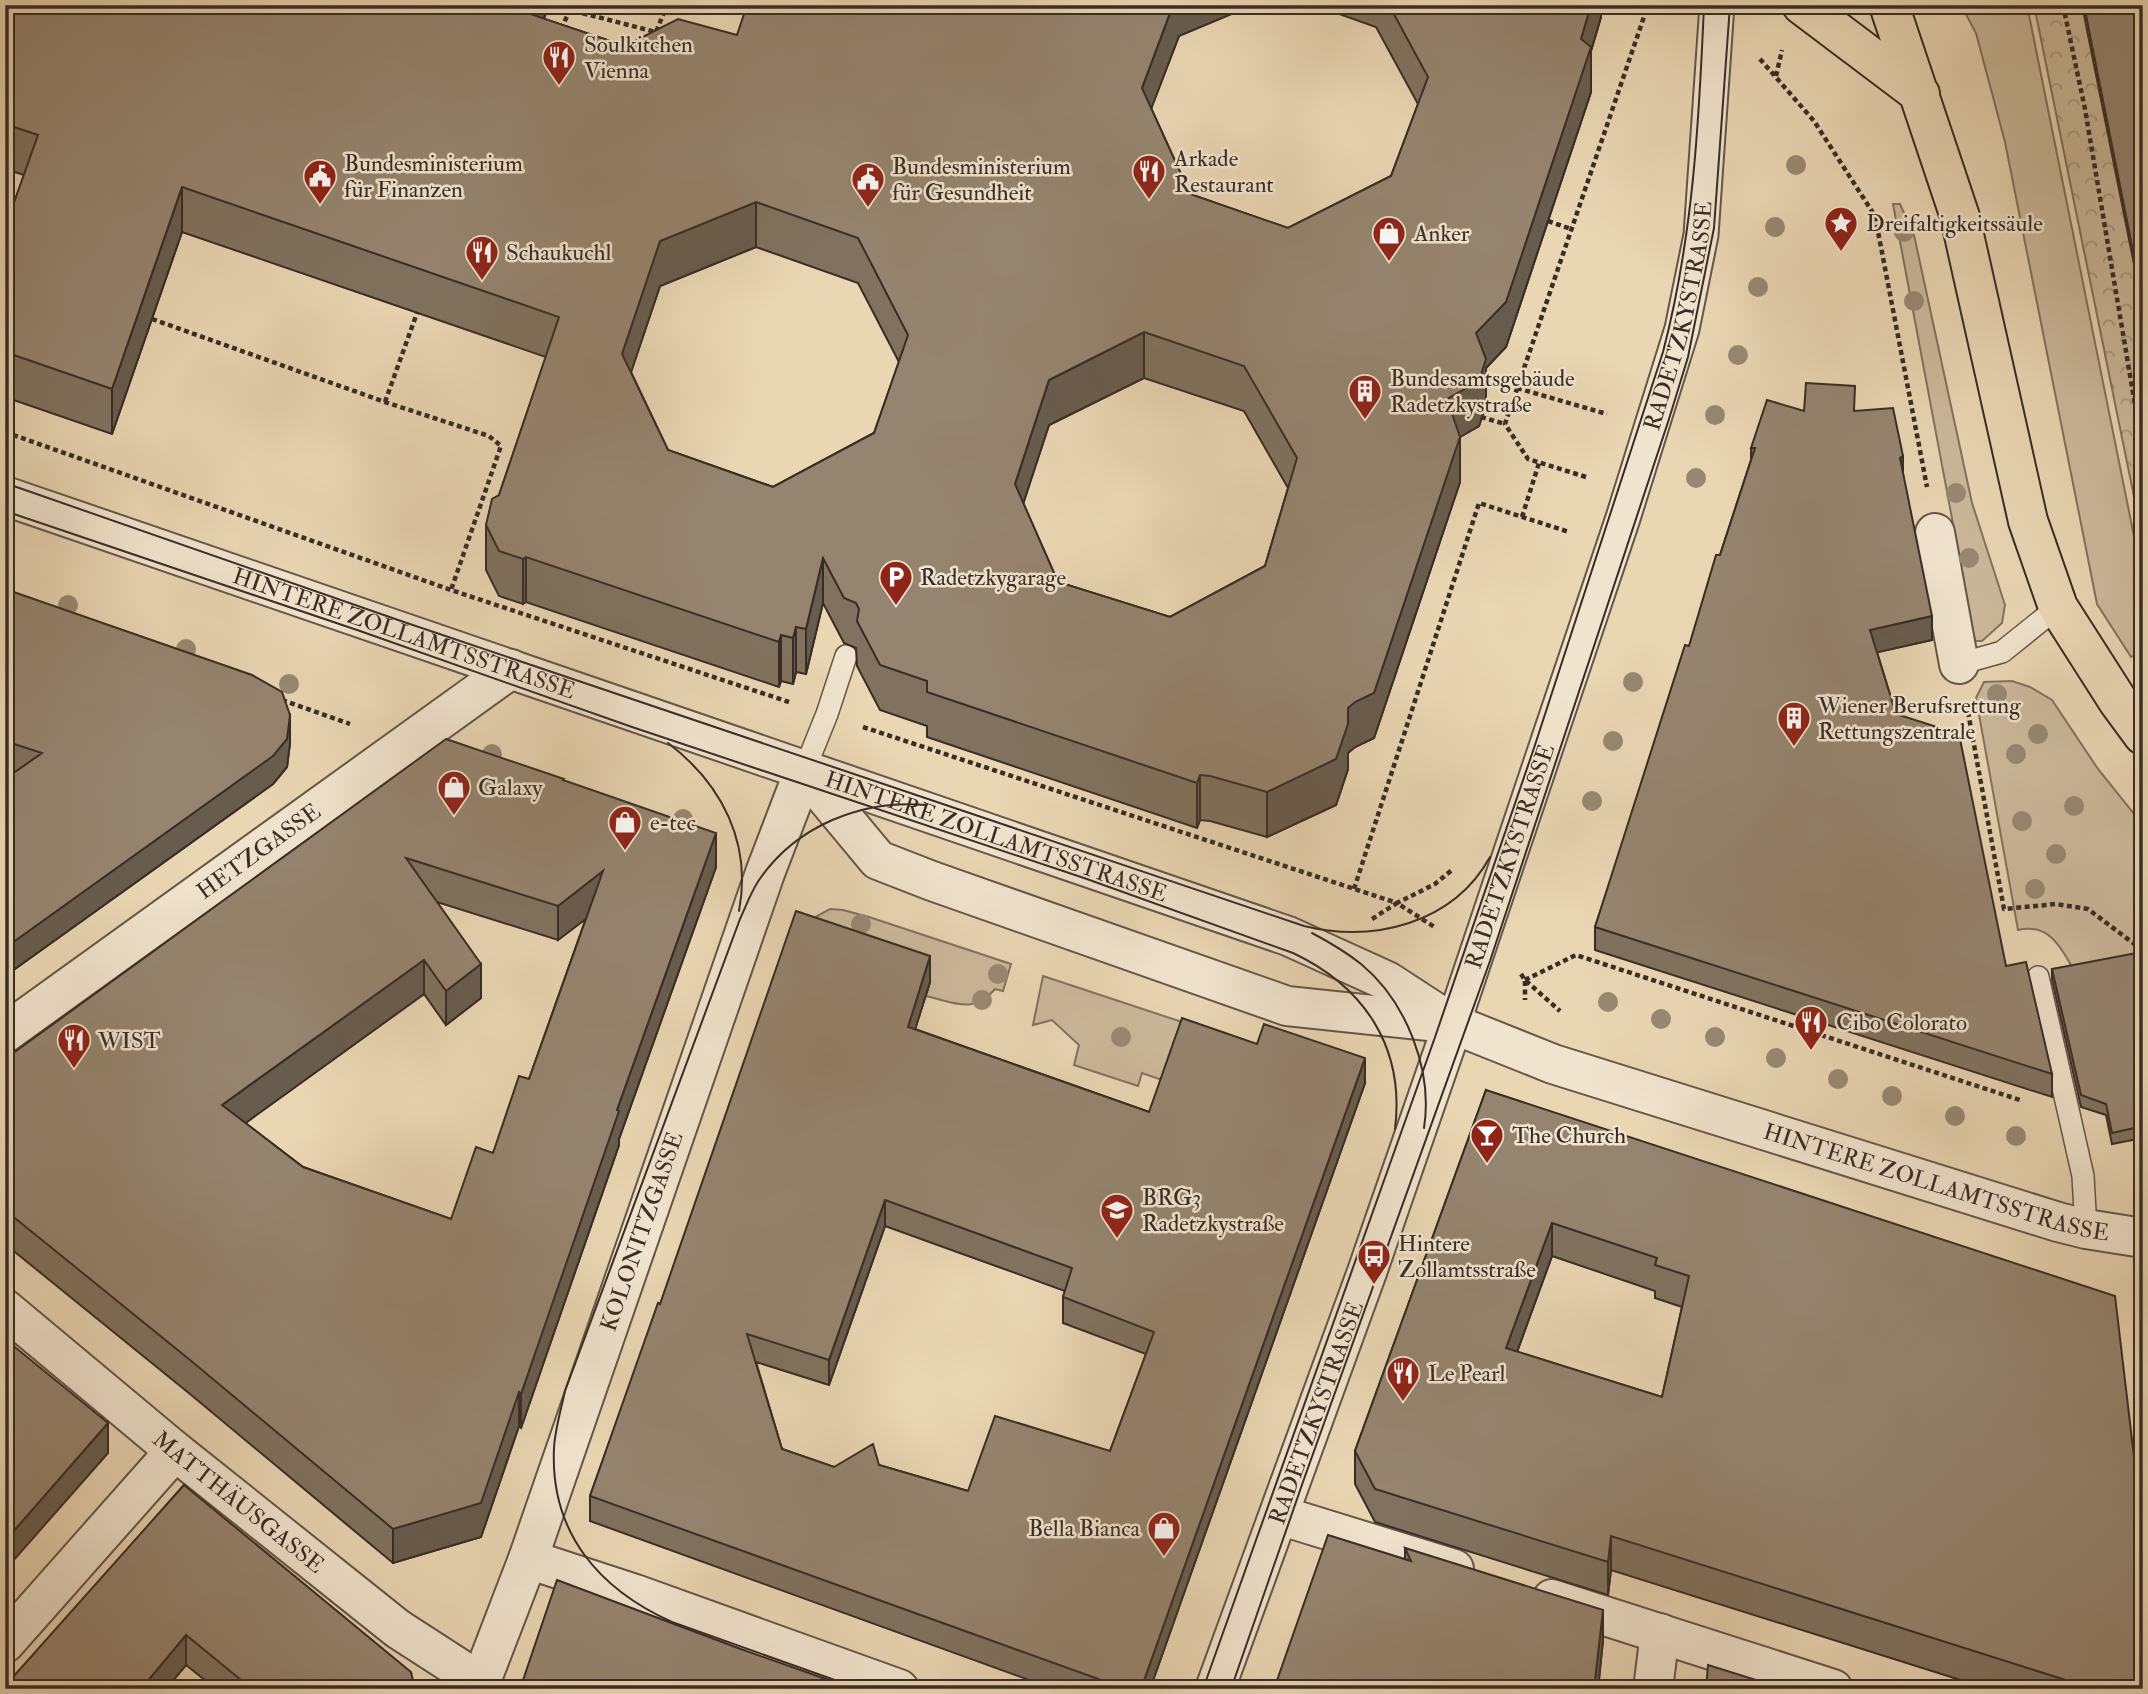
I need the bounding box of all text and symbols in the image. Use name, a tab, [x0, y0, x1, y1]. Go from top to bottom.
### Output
place label: Soulkitchen Vienna	[584, 30, 693, 85]
restaurant icon: Soulkitchen Vienna	[540, 38, 578, 87]
place label: Arkade Restaurant	[1173, 144, 1274, 199]
place label: Bundesministerium für Finanzen	[344, 149, 523, 204]
place label: Bundesministerium für Gesundheit	[892, 152, 1071, 207]
restaurant icon: Arkade Restaurant	[1130, 152, 1168, 201]
public building icon: Bundesministerium für Finanzen	[301, 157, 339, 206]
public building icon: Bundesministerium für Gesundheit	[849, 160, 887, 209]
street label: RADETZKYSTRASSE	[1637, 200, 1718, 434]
place icon: Dreifaltigkeitssäule	[1822, 204, 1860, 253]
place label: Dreifaltigkeitssäule	[1866, 209, 2043, 238]
shop icon: Anker	[1370, 214, 1408, 263]
place label: Anker	[1413, 219, 1470, 248]
restaurant icon: Schaukuchl	[463, 233, 501, 282]
place label: Schaukuchl	[506, 238, 612, 267]
place label: Bundesamtsgebäude Radetzkystraße	[1390, 364, 1575, 419]
building icon: Bundesamtsgebäude Radetzkystraße	[1346, 372, 1384, 421]
parking icon: Radetzkygarage	[877, 558, 915, 607]
street label: HINTERE ZOLLAMTSSTRASSE	[229, 561, 579, 705]
place label: Radetzkygarage	[920, 563, 1066, 592]
place label: Wiener Berufsrettung Rettungszentrale	[1817, 691, 2021, 746]
building icon: Wiener Berufsrettung Rettungszentrale	[1775, 699, 1813, 748]
street label: RADETZKYSTRASSE	[1459, 740, 1561, 973]
street label: HINTERE ZOLLAMTSSTRASSE	[821, 764, 1171, 909]
shop icon: Galaxy	[435, 768, 473, 817]
place label: Galaxy	[478, 773, 543, 802]
street label: HETZGASSE	[191, 797, 326, 906]
shop icon: e-tec	[606, 803, 644, 852]
place label: e-tec	[650, 808, 696, 837]
restaurant icon: Cibo Colorato	[1792, 1003, 1830, 1052]
place label: Cibo Colorato	[1836, 1008, 1967, 1037]
restaurant icon: WIST	[55, 1021, 93, 1070]
place label: WIST	[97, 1026, 161, 1055]
bar icon: The Church	[1468, 1116, 1506, 1165]
street label: HINTERE ZOLLAMTSSTRASSE	[1760, 1117, 2111, 1247]
place label: The Church	[1512, 1121, 1626, 1150]
street label: KOLONITZGASSE	[594, 1128, 690, 1335]
place label: BRG3 Radetzkystraße	[1142, 1183, 1284, 1238]
school or university icon: BRG3 Radetzkystraße	[1098, 1191, 1136, 1240]
place label: Hintere Zollamtsstraße	[1398, 1229, 1536, 1284]
bus stop icon: Hintere Zollamtsstraße	[1355, 1237, 1393, 1286]
street label: RADETZKYSTRASSE	[1262, 1297, 1370, 1528]
restaurant icon: Le Pearl	[1384, 1354, 1422, 1403]
place label: Le Pearl	[1428, 1359, 1506, 1388]
street label: MATTHÄUSGASSE	[147, 1425, 330, 1580]
shop icon: Bella Bianca	[1145, 1509, 1183, 1558]
place label: Bella Bianca	[1028, 1514, 1141, 1543]

